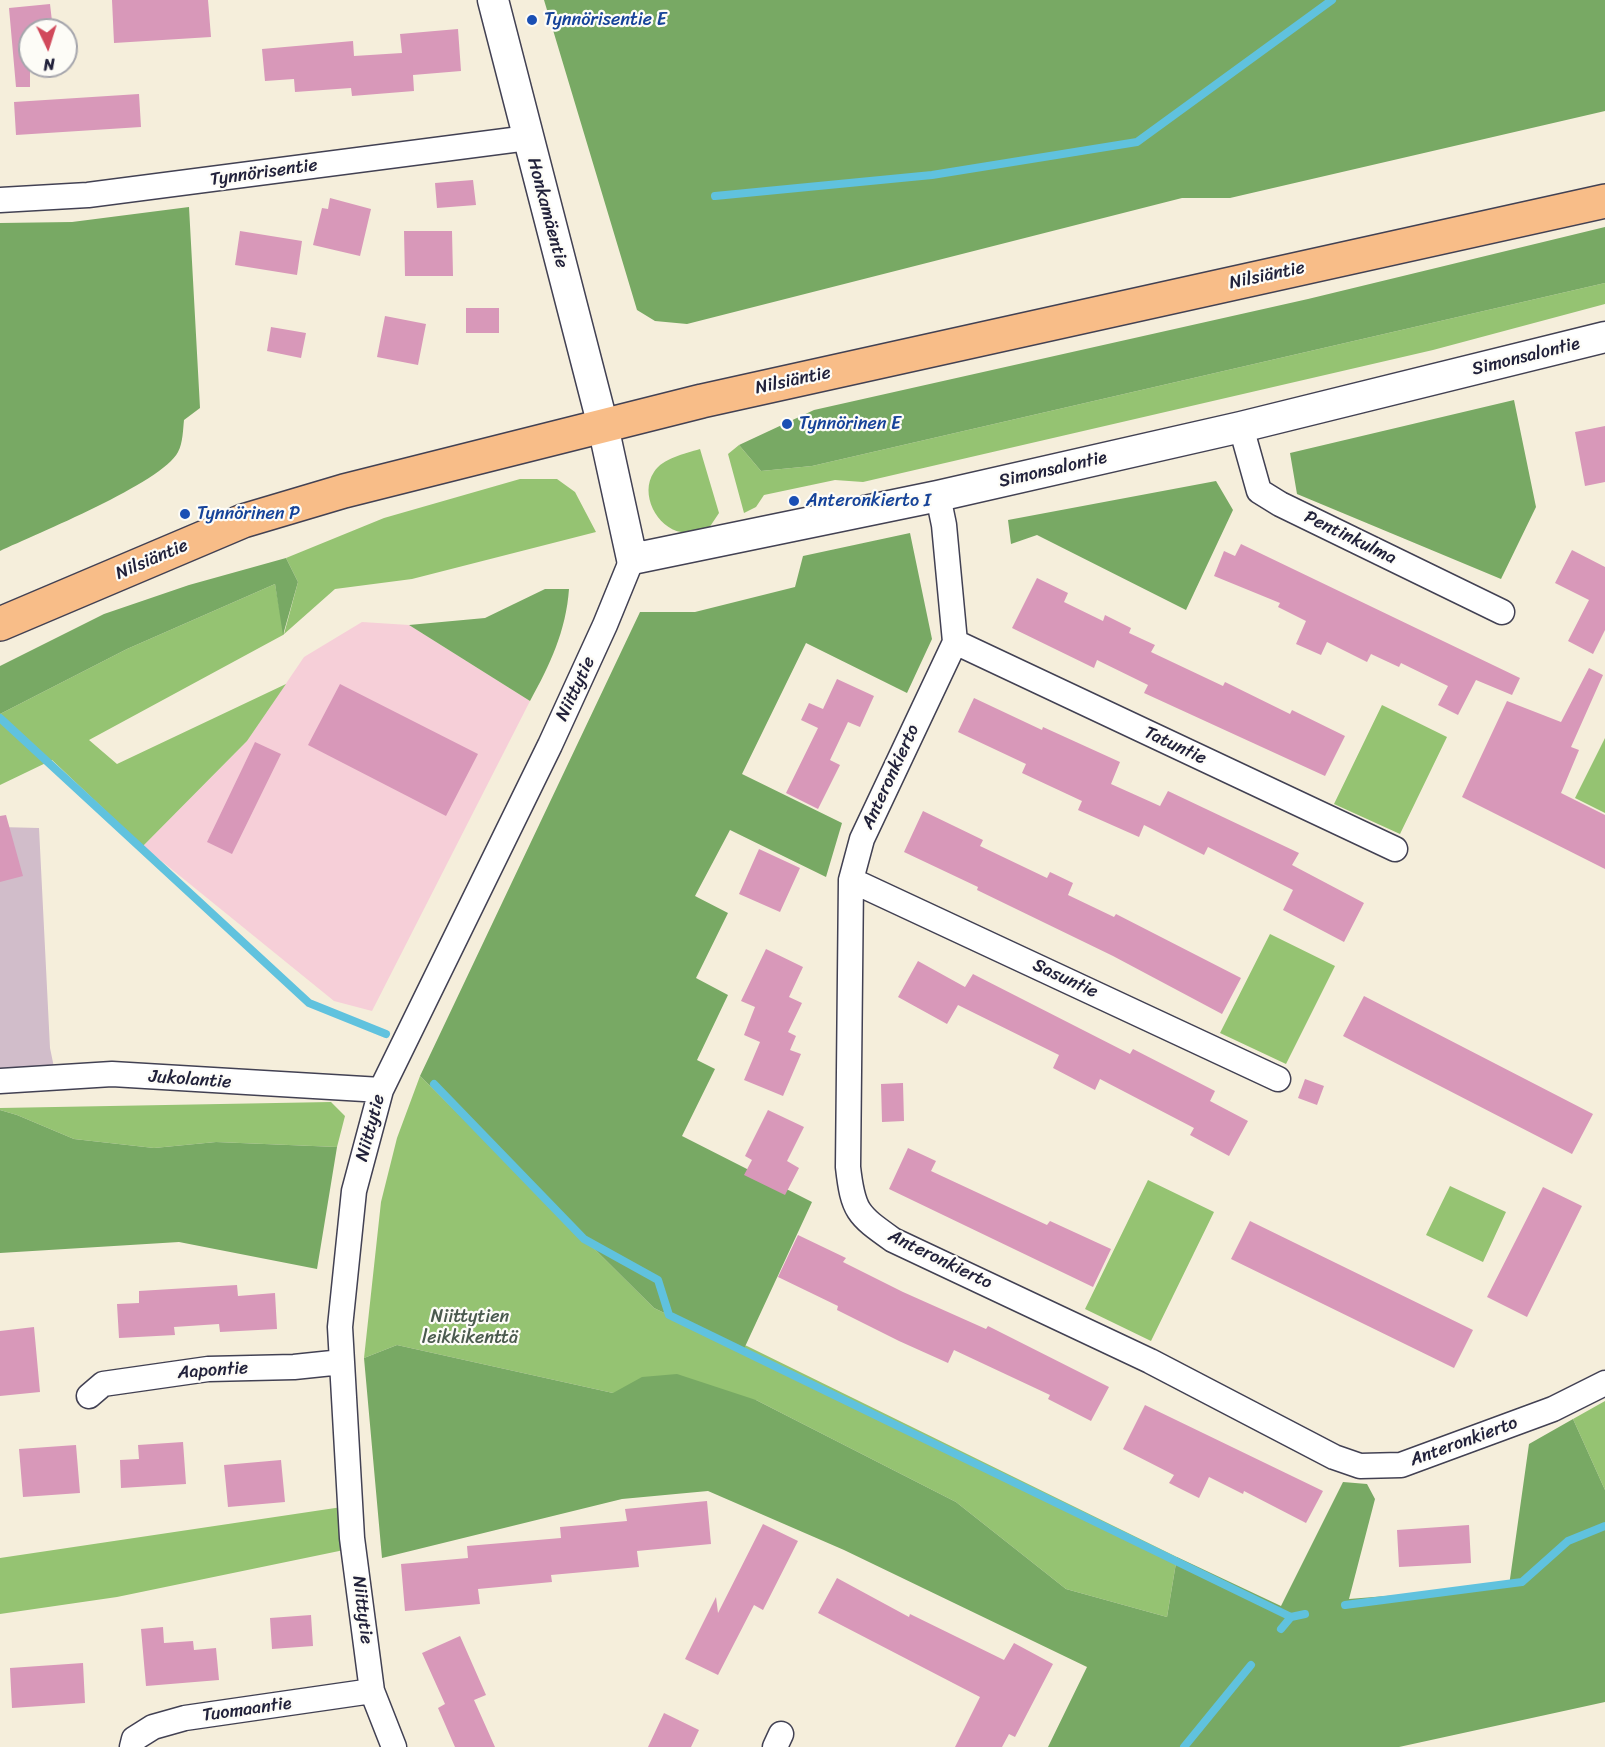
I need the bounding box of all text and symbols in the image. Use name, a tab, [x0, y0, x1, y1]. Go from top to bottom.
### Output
place label: Tynnörisentie E	[544, 9, 667, 31]
marker: Tynnörisentie E	[525, 13, 539, 27]
north arrow	[18, 18, 78, 78]
text: N	[43, 50, 56, 79]
street label: Tynnörisentie	[209, 155, 319, 191]
street label: Honkamäentie	[522, 155, 572, 271]
street label: Nilsiäntie	[1227, 257, 1307, 295]
street label: Simonsalontie	[1470, 333, 1582, 381]
street label: Nilsiäntie	[753, 362, 833, 400]
place label: Tynnörinen E	[799, 413, 901, 435]
marker: Tynnörinen E	[780, 417, 794, 431]
street label: Simonsalontie	[997, 447, 1109, 493]
place label: Anteronkierto I	[806, 490, 931, 512]
marker: Anteronkierto I	[787, 494, 801, 508]
place label: Tynnörinen P	[197, 503, 300, 525]
street label: Pentinkulma	[1300, 506, 1400, 570]
marker: Tynnörinen P	[178, 507, 192, 521]
street label: Nilsiäntie	[112, 535, 192, 585]
street label: Niittytie	[552, 653, 600, 725]
street label: Anteronkierto	[857, 721, 925, 833]
street label: Tatuntie	[1140, 722, 1210, 770]
street label: Sasuntie	[1029, 955, 1101, 1003]
street label: Jukolantie	[148, 1066, 232, 1094]
street label: Niittytie	[352, 1092, 390, 1164]
street label: Anteronkierto	[884, 1226, 996, 1294]
park label: Niittytien leikkikenttä	[422, 1306, 518, 1348]
street label: Aapontie	[177, 1358, 249, 1384]
street label: Anteronkierto	[1407, 1413, 1521, 1471]
street label: Niittytie	[347, 1575, 377, 1645]
street label: Tuomaantie	[201, 1693, 293, 1727]

